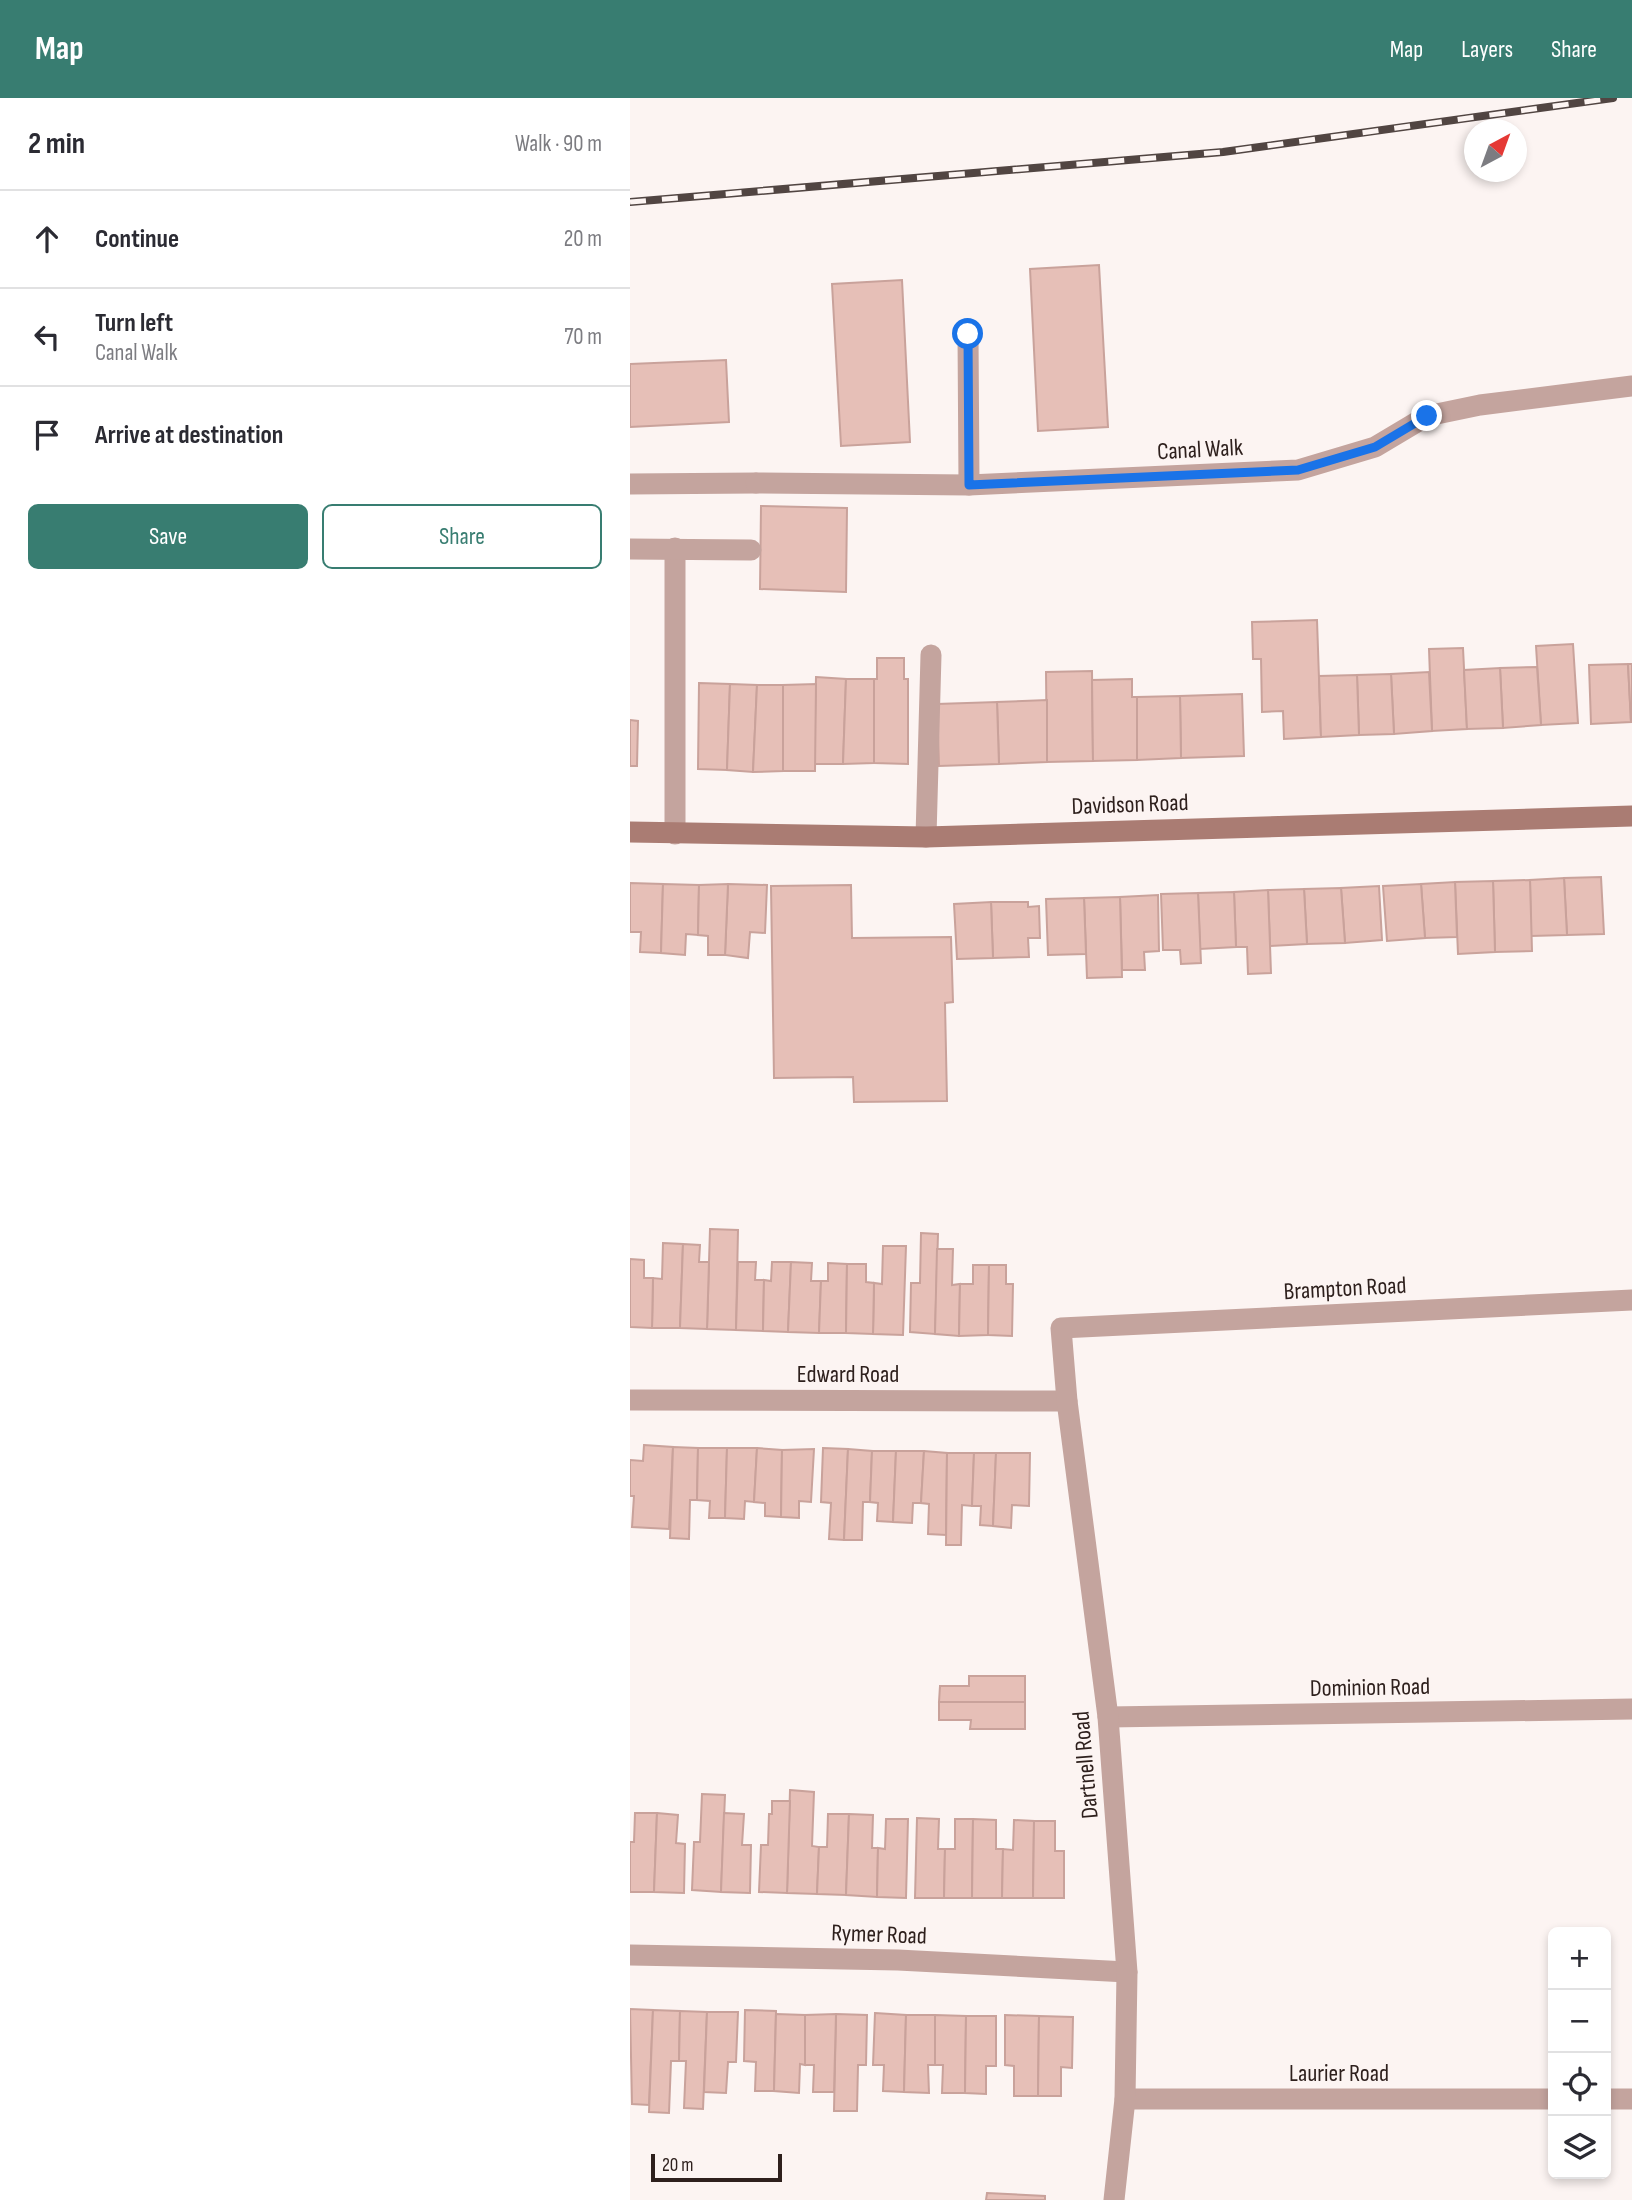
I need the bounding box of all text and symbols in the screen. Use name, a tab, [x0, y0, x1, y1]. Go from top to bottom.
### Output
text: Map	[35, 29, 84, 69]
text: Map	[1390, 35, 1423, 64]
text: Layers	[1461, 35, 1513, 64]
text: Share	[1551, 35, 1597, 64]
north arrow	[1464, 119, 1527, 182]
text: 2 min	[28, 126, 85, 162]
text: Walk · 90 m	[515, 130, 602, 158]
icon: ahead	[28, 220, 66, 258]
text: Continue	[95, 224, 179, 255]
text: 20 m	[564, 225, 602, 253]
text: Turn left	[95, 308, 173, 339]
icon: left	[28, 318, 66, 356]
route start	[952, 318, 983, 349]
text: 70 m	[564, 323, 602, 351]
text: Canal Walk	[95, 339, 178, 367]
route end	[1411, 400, 1442, 431]
icon: arrive	[28, 416, 66, 454]
text: Arrive at destination	[95, 420, 283, 451]
street label: Canal Walk	[1156, 433, 1244, 466]
button: Save	[28, 504, 308, 569]
button: Share	[322, 504, 602, 569]
street label: Davidson Road	[1071, 788, 1189, 821]
street label: Brampton Road	[1283, 1271, 1407, 1306]
street label: Edward Road	[797, 1360, 899, 1389]
street label: Dominion Road	[1310, 1672, 1430, 1703]
street label: Dartnell Road	[1066, 1710, 1105, 1820]
street label: Rymer Road	[831, 1918, 927, 1951]
map controls	[1548, 1927, 1611, 2179]
button: +	[1548, 1927, 1611, 1990]
button: −	[1548, 1990, 1611, 2053]
button: locate	[1548, 2053, 1611, 2116]
street label: Laurier Road	[1289, 2059, 1389, 2088]
button: layers	[1548, 2116, 1611, 2179]
scale bar	[651, 2151, 782, 2183]
text: 20 m	[662, 2154, 694, 2177]

